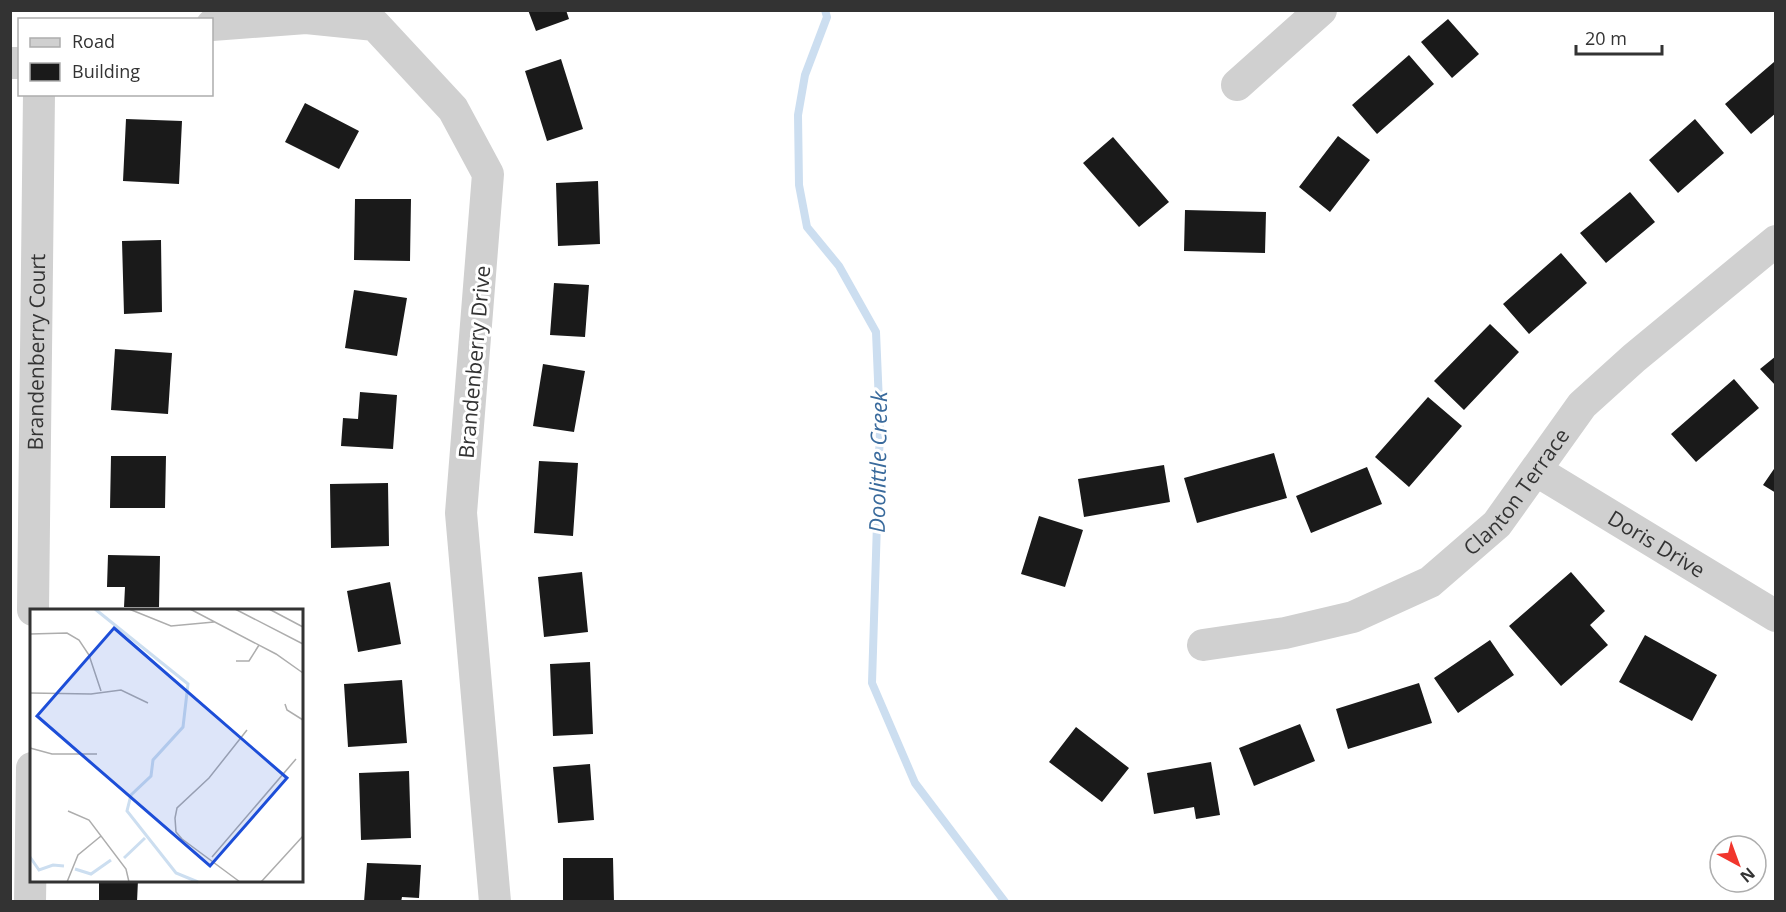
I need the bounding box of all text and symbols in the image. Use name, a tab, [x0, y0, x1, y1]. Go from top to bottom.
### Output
legend	[18, 18, 213, 96]
scale bar	[1576, 18, 1662, 56]
text: 20 m	[1585, 26, 1627, 50]
text: Road	[72, 29, 115, 53]
text: Building	[72, 59, 140, 83]
street label: Brandenberry Court	[21, 253, 51, 451]
street label: Brandenberry Drive	[452, 264, 496, 460]
water label: Doolittle Creek	[861, 390, 893, 533]
street label: Clanton Terrace	[1457, 422, 1575, 561]
street label: Doris Drive	[1603, 503, 1710, 584]
inset map	[30, 609, 303, 882]
north arrow	[1708, 834, 1768, 894]
text: N	[1736, 863, 1760, 888]

